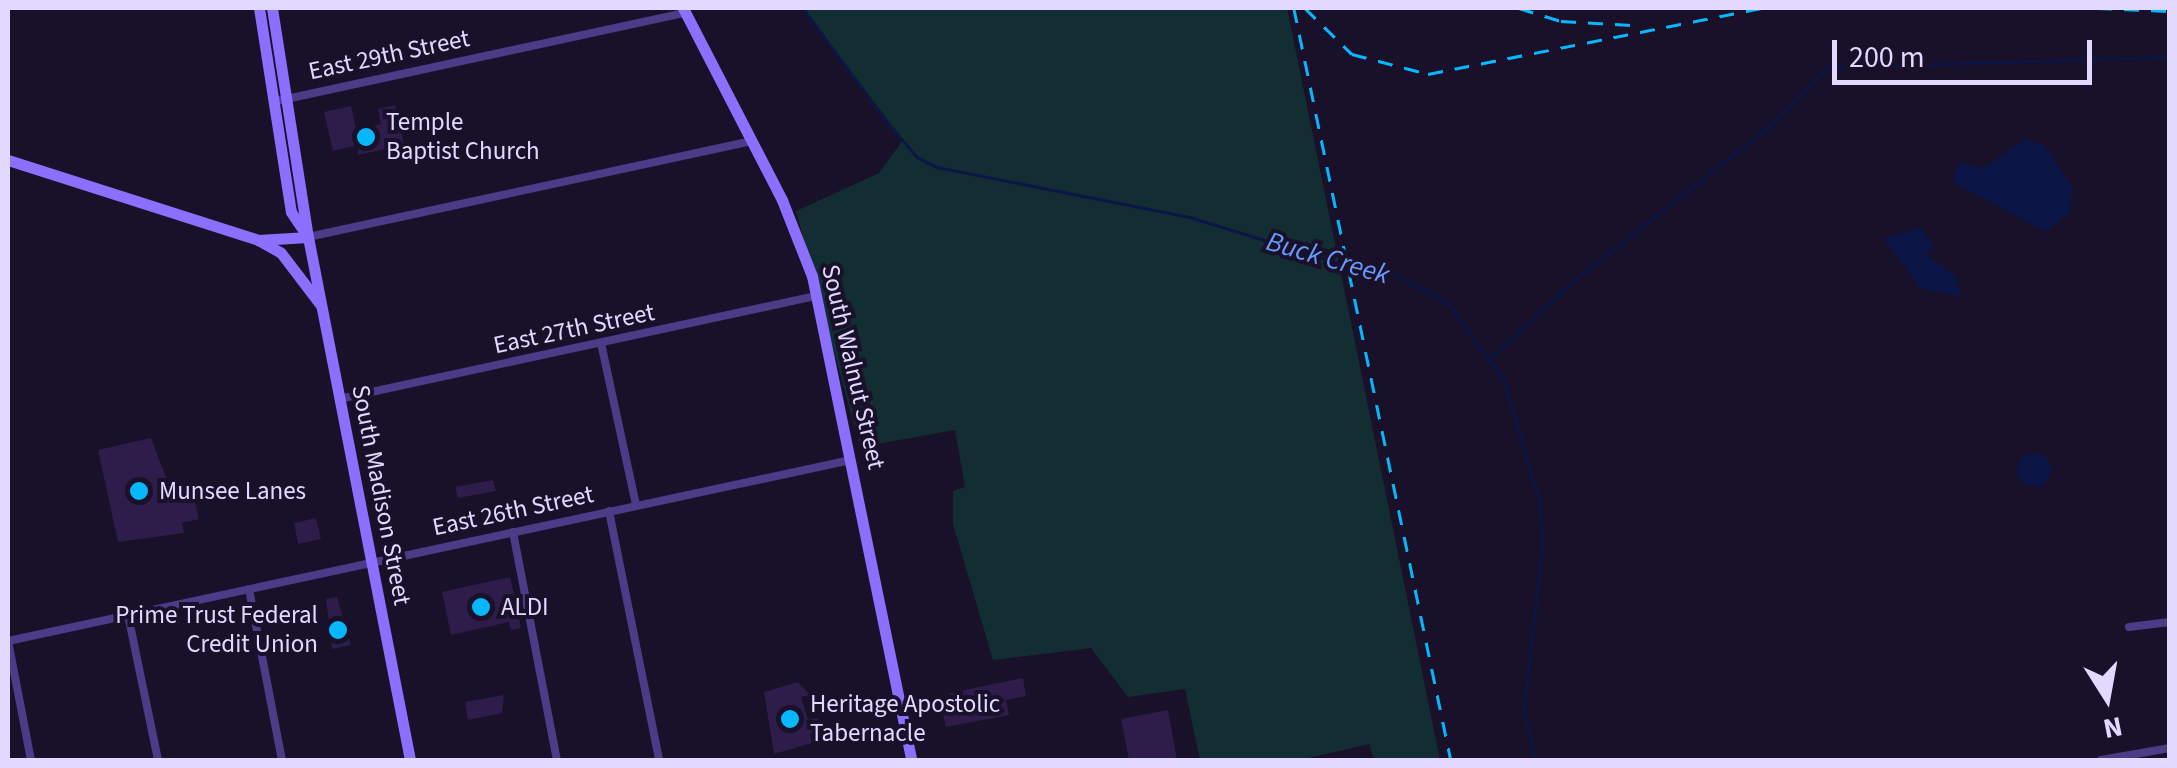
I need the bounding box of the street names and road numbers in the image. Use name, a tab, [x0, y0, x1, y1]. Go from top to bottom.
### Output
street label: East 29th Street	[306, 23, 472, 87]
street label: South Walnut Street	[815, 262, 891, 472]
street label: East 27th Street	[491, 297, 657, 361]
street label: South Madison Street	[345, 382, 417, 608]
street label: East 26th Street	[430, 479, 596, 543]

